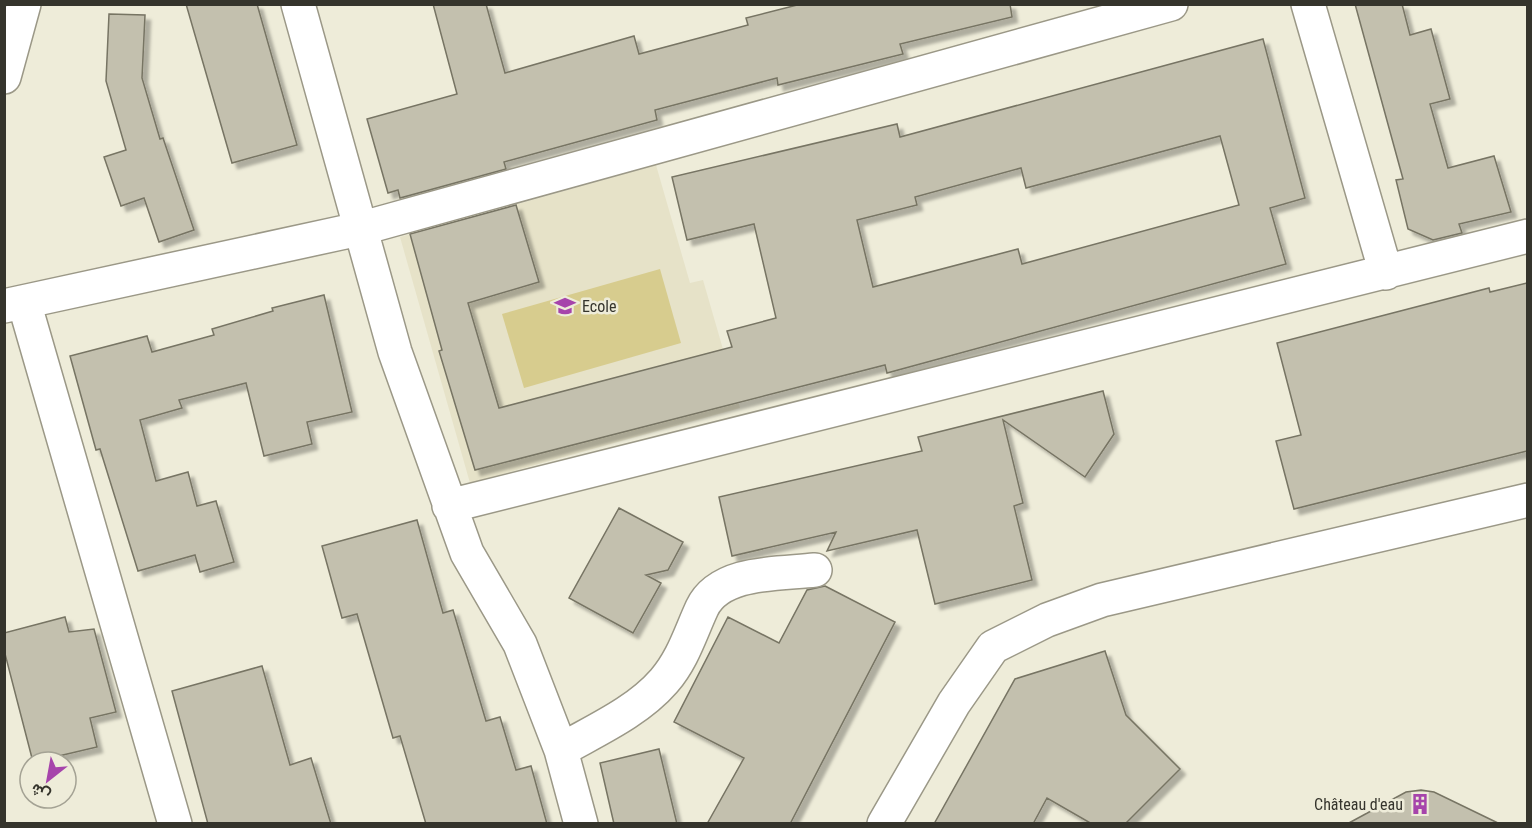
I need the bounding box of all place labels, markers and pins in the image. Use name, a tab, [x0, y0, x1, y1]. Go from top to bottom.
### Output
school or university icon: Ecole	[553, 294, 577, 318]
place label: Ecole	[582, 297, 616, 316]
building icon: Château d'eau	[1408, 792, 1432, 816]
place label: Château d'eau	[1314, 795, 1403, 814]

